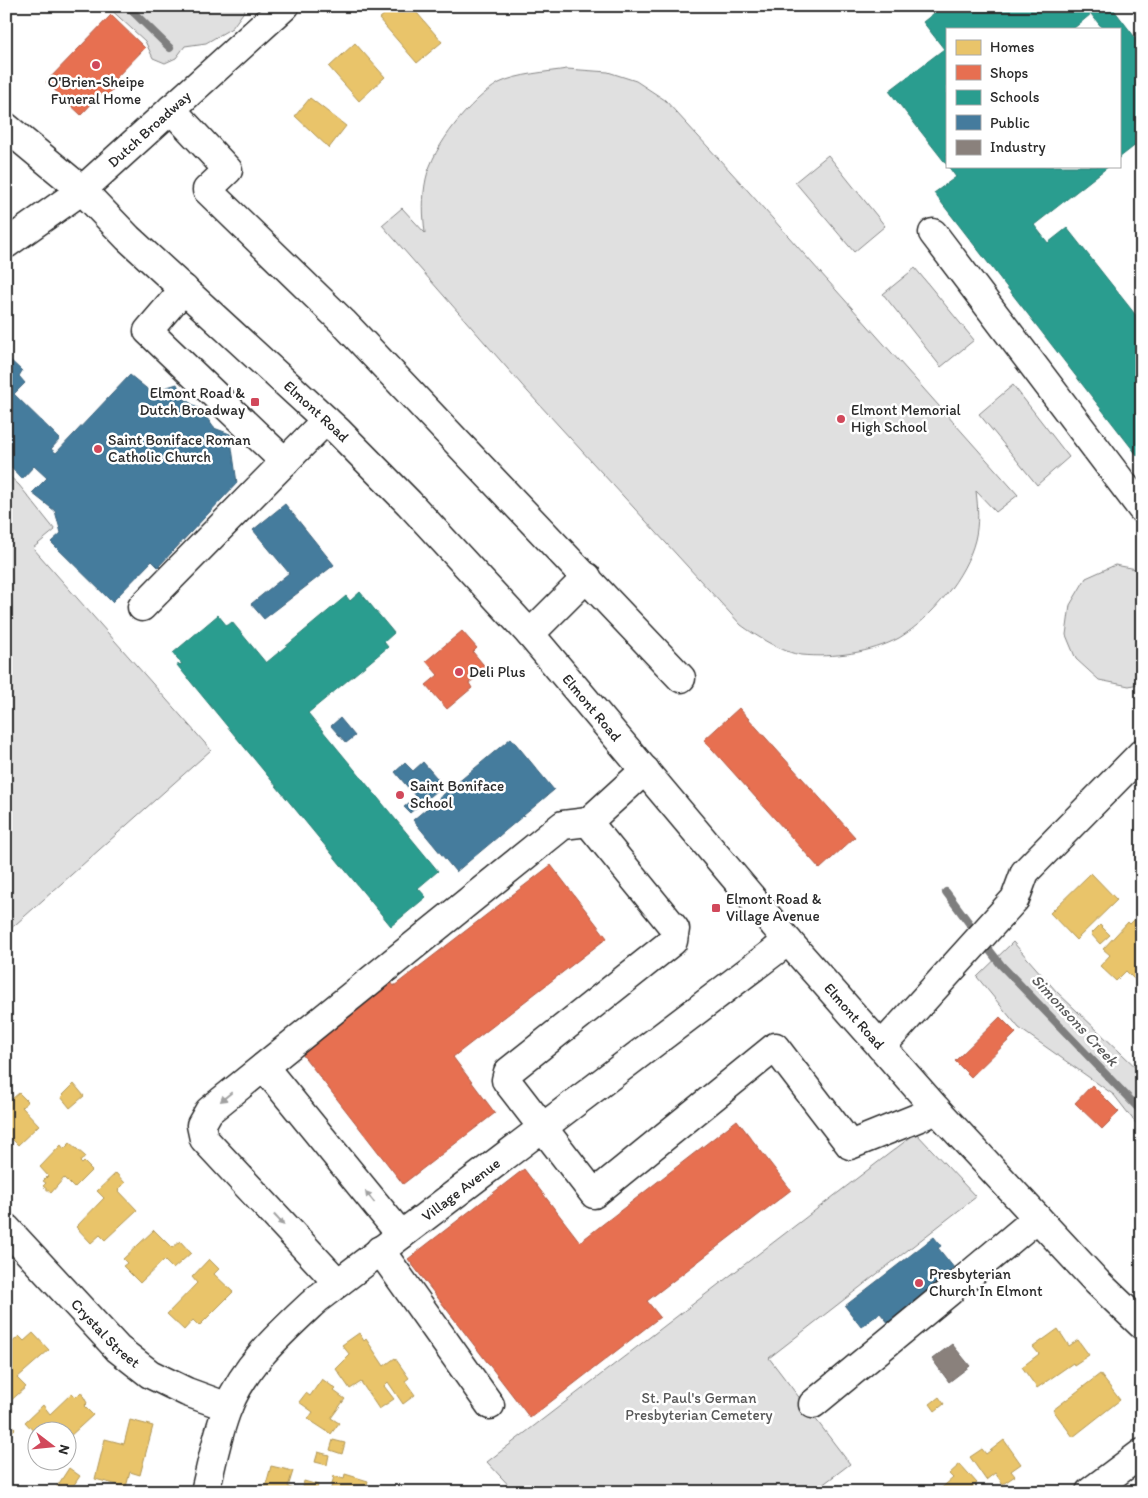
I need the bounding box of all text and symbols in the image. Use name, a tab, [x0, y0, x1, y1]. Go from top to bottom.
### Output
legend	[946, 28, 1120, 168]
text: Homes	[990, 38, 1035, 56]
marker: O'Brien-Sheipe Funeral Home	[90, 59, 102, 71]
text: Shops	[990, 64, 1029, 82]
place label: O'Brien-Sheipe Funeral Home	[48, 73, 144, 108]
street label: Dutch Broadway	[104, 87, 194, 171]
text: Schools	[990, 88, 1040, 106]
text: Public	[990, 114, 1030, 132]
text: Industry	[990, 138, 1046, 156]
street label: Elmont Road	[280, 377, 353, 446]
place label: Elmont Road & Dutch Broadway	[139, 384, 245, 419]
marker: Elmont Road & Dutch Broadway	[249, 396, 261, 408]
place label: Elmont Memorial High School	[851, 401, 962, 436]
marker: Elmont Memorial High School	[835, 413, 847, 425]
place label: Saint Boniface Roman Catholic Church	[108, 431, 251, 466]
marker: Saint Boniface Roman Catholic Church	[92, 443, 104, 455]
place label: Deli Plus	[469, 663, 526, 681]
marker: Deli Plus	[453, 666, 465, 678]
street label: Elmont Road	[558, 670, 625, 745]
place label: Saint Boniface School	[410, 777, 504, 812]
marker: Saint Boniface School	[394, 789, 406, 801]
place label: Elmont Road & Village Avenue	[726, 890, 822, 925]
marker: Elmont Road & Village Avenue	[710, 902, 722, 914]
water label: Simonsons Creek	[1028, 970, 1123, 1070]
street label: Elmont Road	[820, 979, 888, 1053]
one-way arrow	[220, 1092, 233, 1103]
street label: Village Avenue	[418, 1154, 504, 1225]
one-way arrow	[365, 1191, 376, 1204]
one-way arrow	[273, 1213, 285, 1225]
place label: Presbyterian Church In Elmont	[929, 1265, 1043, 1300]
marker: Presbyterian Church In Elmont	[913, 1277, 925, 1289]
street label: Crystal Street	[67, 1295, 144, 1372]
park label: St. Paul's German Presbyterian Cemetery	[625, 1389, 773, 1424]
north arrow	[28, 1420, 78, 1470]
text: N	[55, 1443, 73, 1456]

